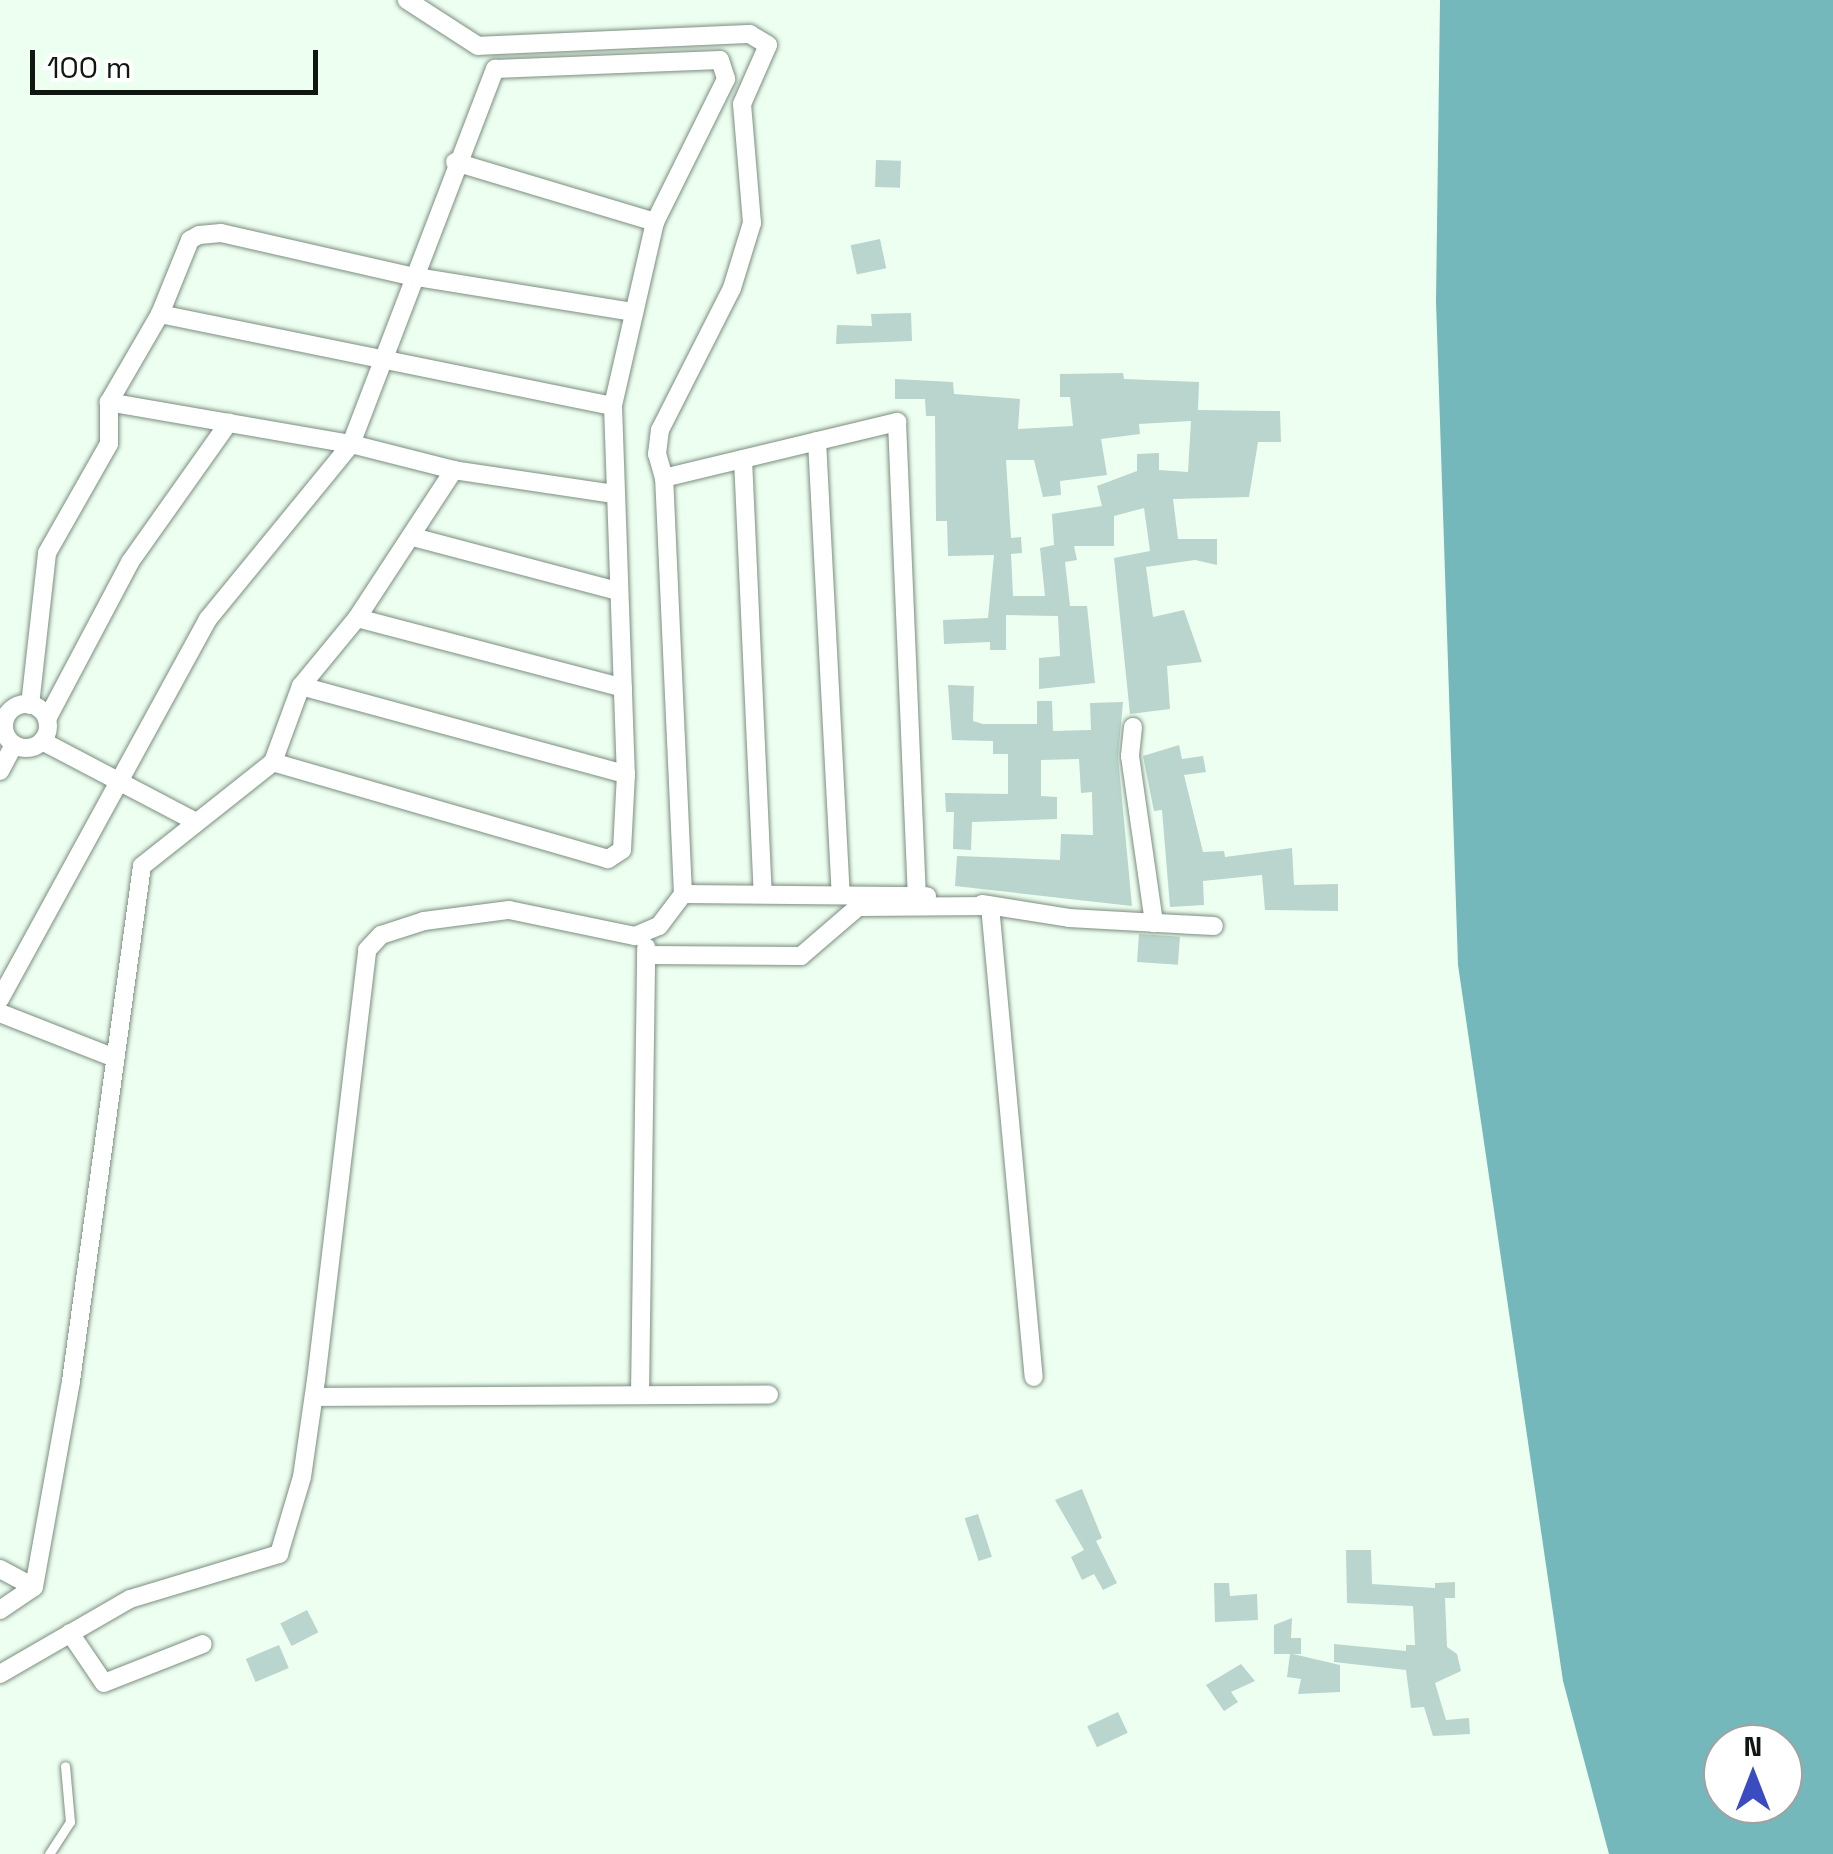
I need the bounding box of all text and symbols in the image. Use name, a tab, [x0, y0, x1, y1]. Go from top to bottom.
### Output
scale bar	[35, 30, 322, 92]
text: 100 m	[47, 48, 132, 87]
north arrow	[1703, 1724, 1803, 1824]
text: N	[1744, 1728, 1762, 1764]

